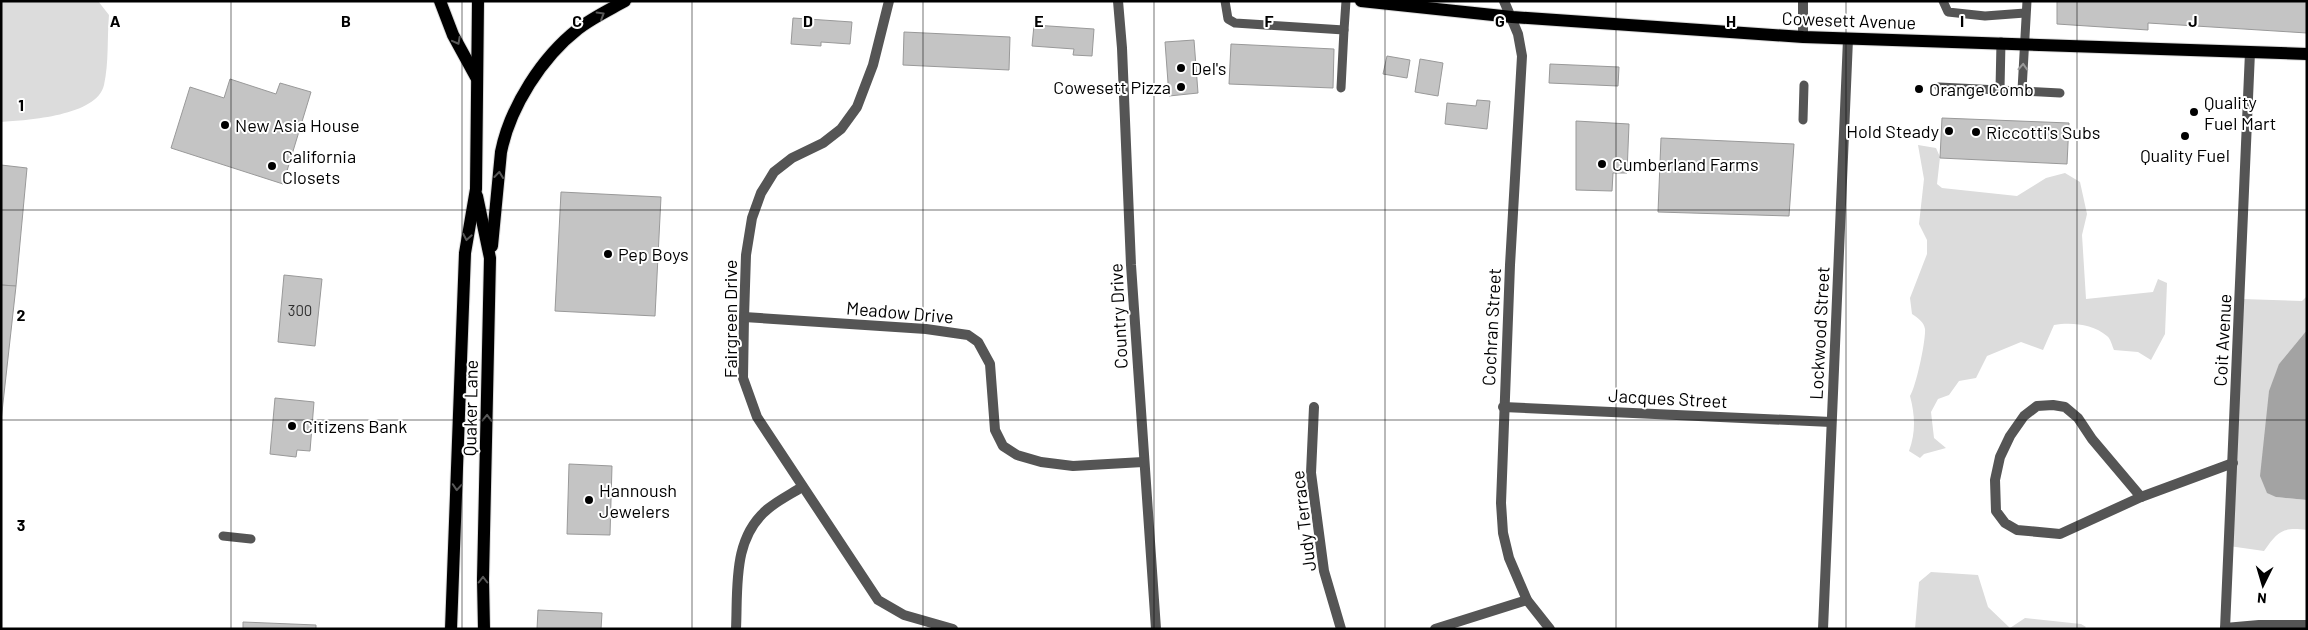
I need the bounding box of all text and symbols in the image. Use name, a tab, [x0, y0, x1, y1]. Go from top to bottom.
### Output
street label: Cowesett Avenue	[1781, 7, 1917, 33]
text: A	[110, 11, 121, 30]
text: B	[341, 11, 351, 30]
text: C	[572, 11, 582, 30]
text: D	[803, 11, 813, 30]
text: E	[1034, 11, 1044, 30]
text: F	[1265, 11, 1274, 30]
text: G	[1495, 11, 1505, 30]
text: H	[1726, 11, 1736, 30]
text: I	[1960, 11, 1964, 30]
text: J	[2188, 11, 2198, 30]
one-way arrow	[596, 12, 605, 22]
one-way arrow	[451, 36, 461, 45]
place label: Del's	[1191, 57, 1226, 79]
marker: Del's	[1175, 62, 1187, 74]
one-way arrow	[2018, 62, 2029, 70]
place label: Cowesett Pizza	[1053, 76, 1171, 98]
place label: Orange Comb	[1929, 78, 2034, 100]
marker: Cowesett Pizza	[1175, 81, 1187, 93]
marker: Orange Comb	[1913, 83, 1925, 95]
place label: Quality Fuel Mart	[2204, 91, 2276, 134]
text: 1	[18, 95, 24, 114]
marker: Quality Fuel Mart	[2188, 106, 2200, 118]
place label: New Asia House	[235, 114, 360, 136]
marker: New Asia House	[219, 119, 231, 131]
place label: Hold Steady	[1846, 120, 1939, 142]
place label: Riccotti's Subs	[1986, 121, 2100, 143]
marker: Hold Steady	[1943, 125, 1955, 137]
marker: Riccotti's Subs	[1970, 126, 1982, 138]
marker: Quality Fuel	[2179, 130, 2191, 142]
place label: Quality Fuel	[2140, 144, 2230, 166]
place label: California Closets	[282, 145, 356, 188]
place label: Cumberland Farms	[1612, 153, 1759, 175]
marker: Cumberland Farms	[1596, 158, 1608, 170]
marker: California Closets	[266, 160, 278, 172]
one-way arrow	[493, 171, 504, 179]
one-way arrow	[463, 233, 473, 241]
place label: Pep Boys	[618, 243, 689, 265]
marker: Pep Boys	[602, 248, 614, 260]
street label: Fairgreen Drive	[719, 260, 741, 378]
street label: Country Drive	[1104, 263, 1132, 369]
street label: Lockwood Street	[1805, 266, 1833, 400]
street label: Cochran Street	[1477, 268, 1505, 386]
street label: Coit Avenue	[2209, 293, 2235, 387]
street label: Meadow Drive	[845, 296, 955, 328]
house number: 300	[288, 301, 312, 319]
text: 2	[17, 305, 26, 324]
street label: Quaker Lane	[458, 360, 482, 456]
street label: Jacques Street	[1608, 384, 1728, 412]
one-way arrow	[482, 413, 492, 421]
place label: Citizens Bank	[302, 415, 407, 437]
marker: Citizens Bank	[286, 420, 298, 432]
street label: Judy Terrace	[1286, 469, 1320, 573]
place label: Hannoush Jewelers	[599, 479, 677, 522]
one-way arrow	[452, 483, 463, 491]
marker: Hannoush Jewelers	[583, 494, 595, 506]
text: 3	[17, 515, 25, 534]
north arrow	[2238, 560, 2288, 610]
one-way arrow	[478, 576, 488, 584]
text: N	[2256, 590, 2267, 607]

